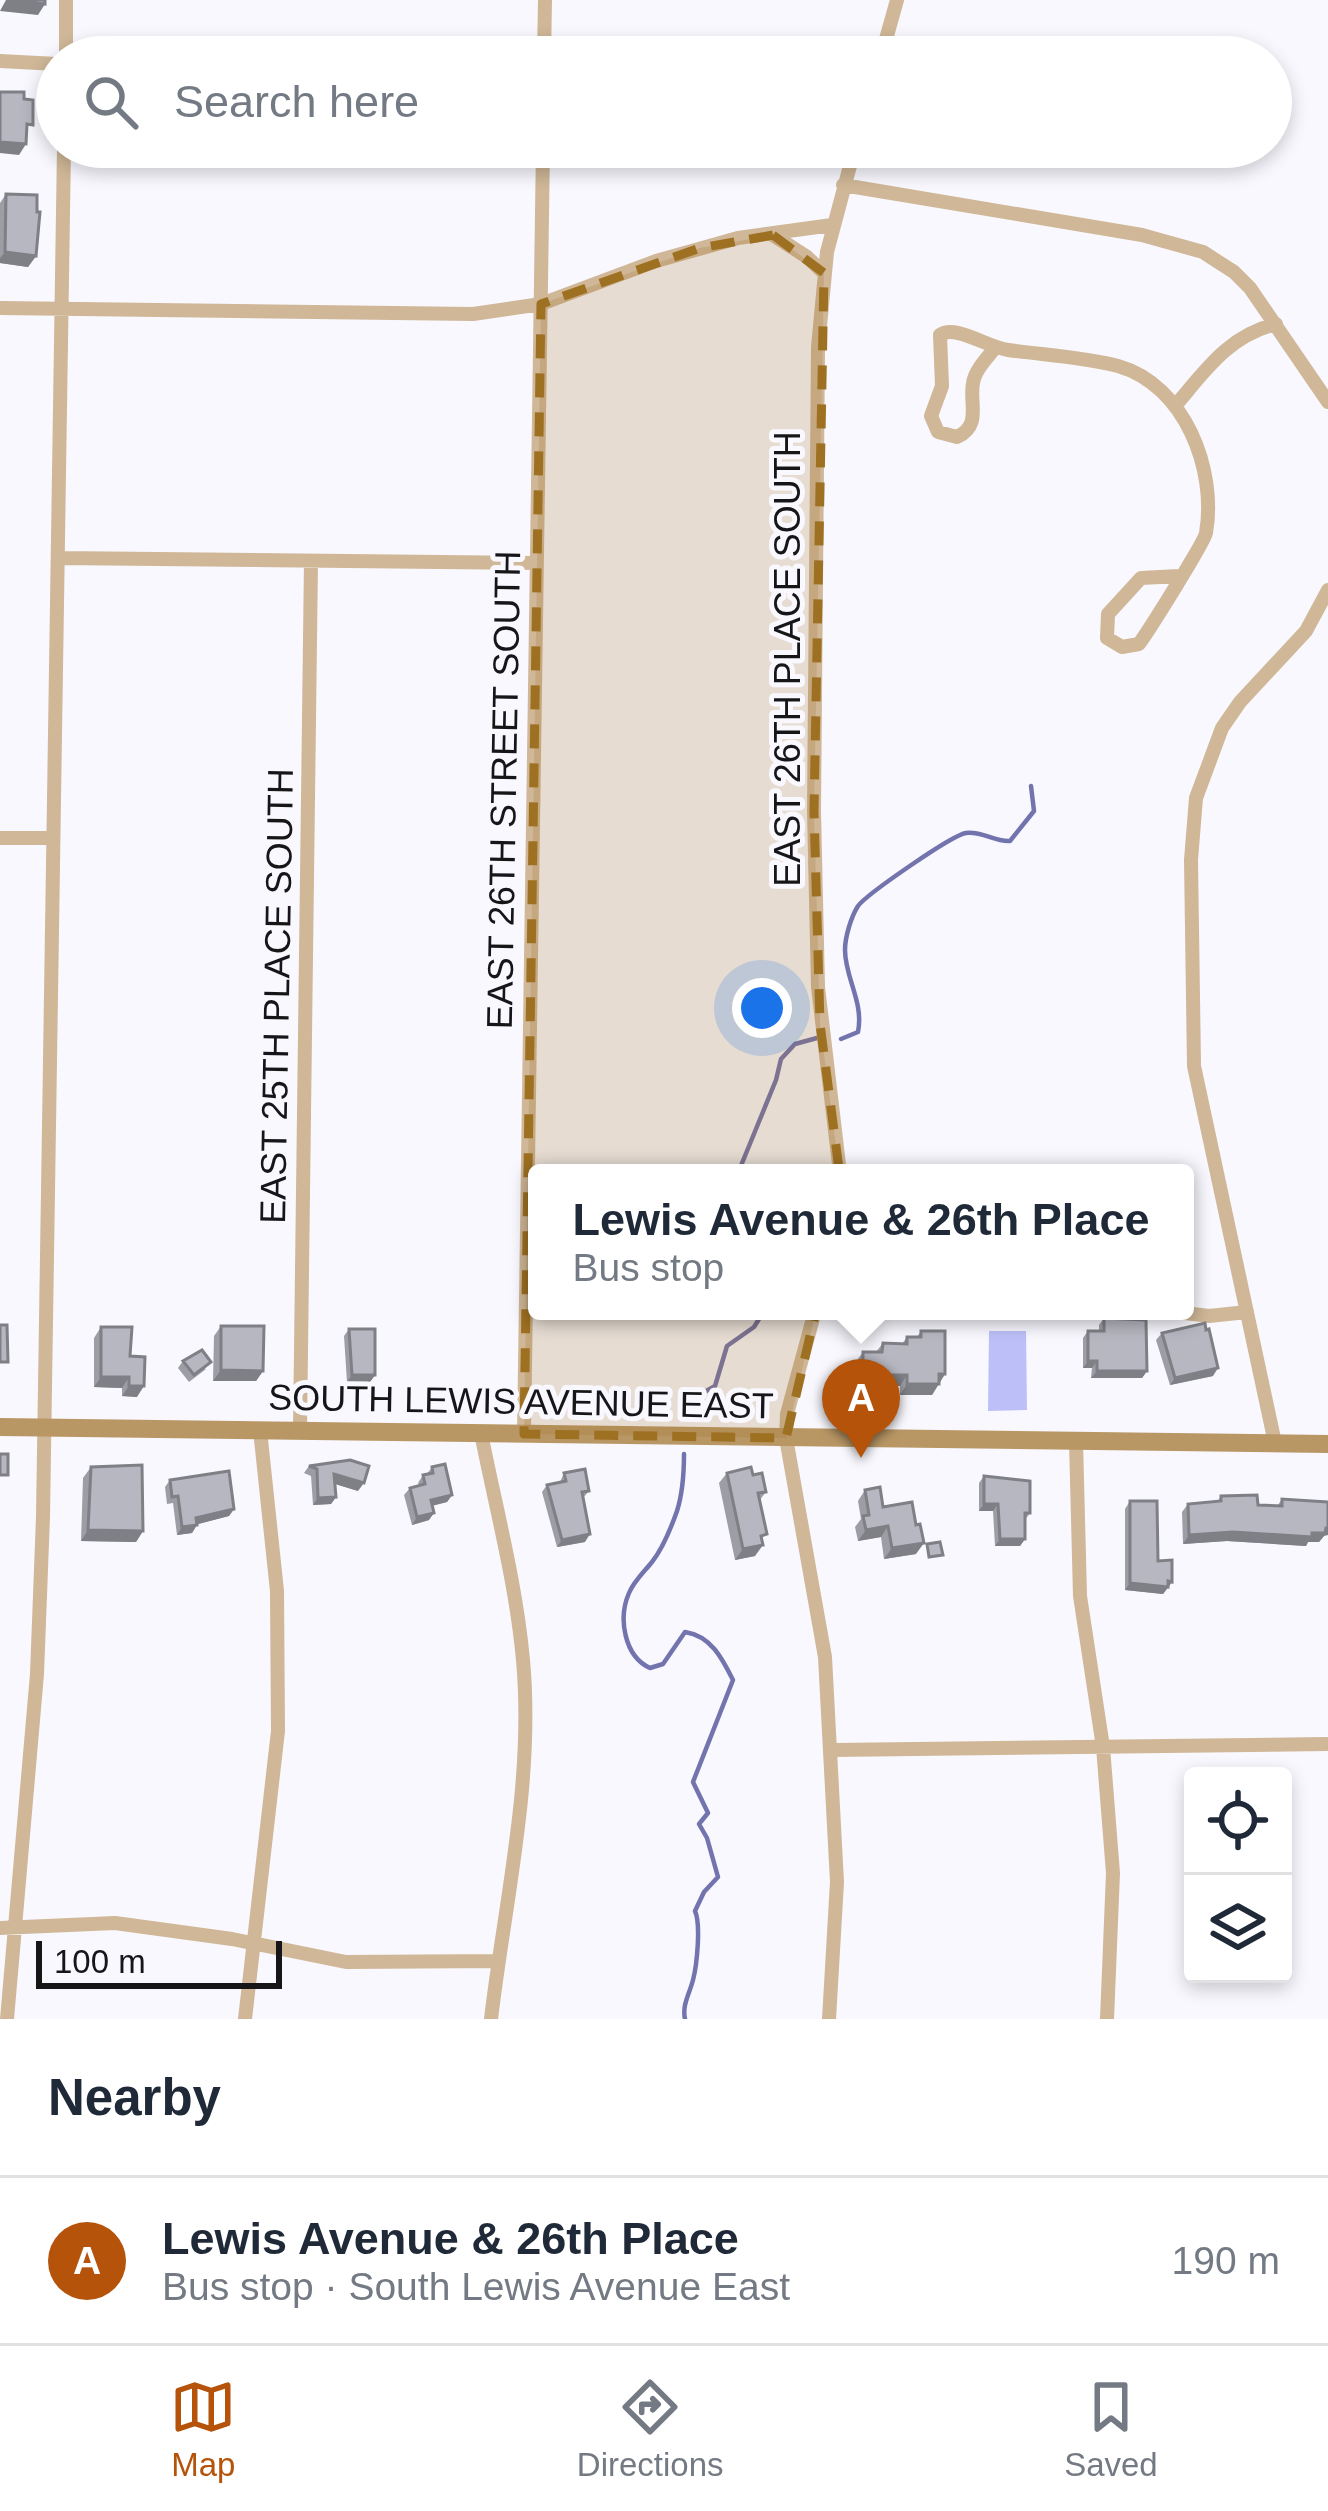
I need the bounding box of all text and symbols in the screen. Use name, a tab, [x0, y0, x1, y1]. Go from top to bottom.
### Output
search box	[36, 36, 1292, 168]
icon: search	[78, 69, 144, 135]
text: Search here	[174, 76, 419, 127]
street label: EAST 26TH PLACE SOUTH	[767, 431, 808, 887]
street label: EAST 26TH STREET SOUTH	[479, 550, 528, 1030]
street label: EAST 25TH PLACE SOUTH	[252, 768, 301, 1224]
your location	[732, 978, 792, 1038]
popup	[528, 1164, 1194, 1320]
text: Lewis Avenue & 26th Place	[573, 1194, 1149, 1245]
text: Bus stop	[573, 1246, 724, 1289]
pin: A	[822, 1359, 900, 1458]
street label: SOUTH LEWIS AVENUE EAST	[268, 1377, 774, 1426]
map controls	[1184, 1767, 1292, 1983]
button: locate	[1184, 1767, 1292, 1875]
button: layers	[1184, 1875, 1292, 1983]
scale bar	[36, 1935, 282, 1988]
text: 100 m	[54, 1943, 146, 1980]
text: Nearby	[48, 2069, 221, 2126]
text: Lewis Avenue & 26th Place	[162, 2213, 739, 2264]
text: A	[73, 2239, 101, 2282]
text: 190 m	[1172, 2239, 1280, 2282]
text: Bus stop · South Lewis Avenue East	[162, 2265, 790, 2308]
tab: Map	[170, 2374, 236, 2484]
tab: Directions	[577, 2374, 724, 2484]
tab: Saved	[1064, 2374, 1158, 2484]

